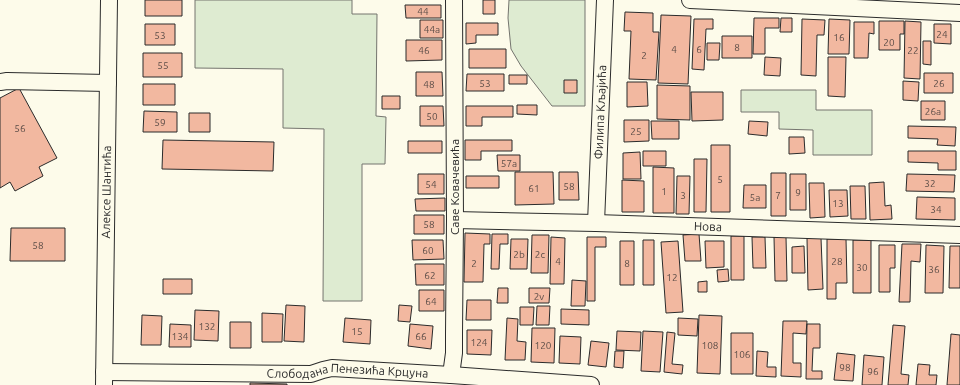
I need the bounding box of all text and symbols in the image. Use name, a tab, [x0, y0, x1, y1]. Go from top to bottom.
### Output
house number: 44	[417, 6, 429, 17]
house number: 44a	[424, 24, 440, 35]
house number: 24	[936, 29, 948, 40]
house number: 53	[154, 30, 166, 41]
house number: 16	[833, 32, 845, 43]
house number: 20	[883, 37, 895, 48]
house number: 8	[734, 42, 740, 53]
house number: 4	[671, 44, 677, 55]
house number: 6	[696, 44, 702, 55]
house number: 46	[418, 45, 430, 56]
house number: 22	[907, 45, 919, 56]
house number: 2	[641, 50, 647, 61]
house number: 55	[157, 60, 169, 71]
street label: Филипа Кљајића	[592, 65, 608, 160]
house number: 53	[479, 78, 491, 89]
house number: 26	[933, 78, 945, 89]
house number: 48	[423, 79, 435, 90]
house number: 26a	[925, 106, 941, 117]
house number: 50	[426, 111, 438, 122]
house number: 59	[154, 117, 166, 128]
house number: 56	[14, 123, 26, 134]
house number: 25	[630, 126, 642, 137]
street label: Саве Ковачевића	[448, 139, 461, 235]
street label: Алексе Шантића	[99, 145, 113, 239]
house number: 57a	[501, 158, 517, 169]
house number: 5	[717, 174, 723, 185]
house number: 32	[924, 178, 936, 189]
house number: 54	[425, 179, 437, 190]
house number: 58	[563, 181, 575, 192]
house number: 61	[528, 183, 540, 194]
house number: 1	[661, 186, 667, 197]
house number: 9	[795, 187, 801, 198]
house number: 3	[680, 190, 686, 201]
house number: 7	[775, 190, 781, 201]
house number: 5a	[750, 192, 760, 203]
house number: 13	[832, 198, 844, 209]
house number: 34	[930, 204, 942, 215]
house number: 58	[423, 219, 435, 230]
street label: Нова	[694, 219, 722, 233]
house number: 58	[32, 240, 44, 251]
house number: 60	[422, 245, 434, 256]
house number: 2b	[513, 249, 525, 260]
house number: 2c	[535, 249, 545, 260]
house number: 4	[555, 256, 561, 267]
house number: 28	[831, 256, 843, 267]
house number: 2	[471, 258, 477, 269]
house number: 8	[624, 258, 630, 269]
house number: 30	[856, 262, 868, 273]
house number: 36	[928, 264, 940, 275]
house number: 62	[424, 270, 436, 281]
house number: 12	[666, 272, 678, 283]
house number: 2v	[534, 291, 544, 302]
house number: 64	[425, 296, 437, 307]
house number: 132	[199, 321, 215, 332]
house number: 15	[351, 326, 363, 337]
house number: 134	[172, 331, 189, 342]
house number: 66	[415, 331, 427, 342]
house number: 124	[471, 337, 488, 348]
house number: 120	[535, 340, 552, 351]
house number: 108	[702, 340, 719, 351]
house number: 106	[734, 349, 751, 360]
street label: Слободана Пенезића Крцуна	[267, 361, 429, 380]
house number: 98	[839, 362, 851, 373]
house number: 96	[867, 366, 879, 377]

